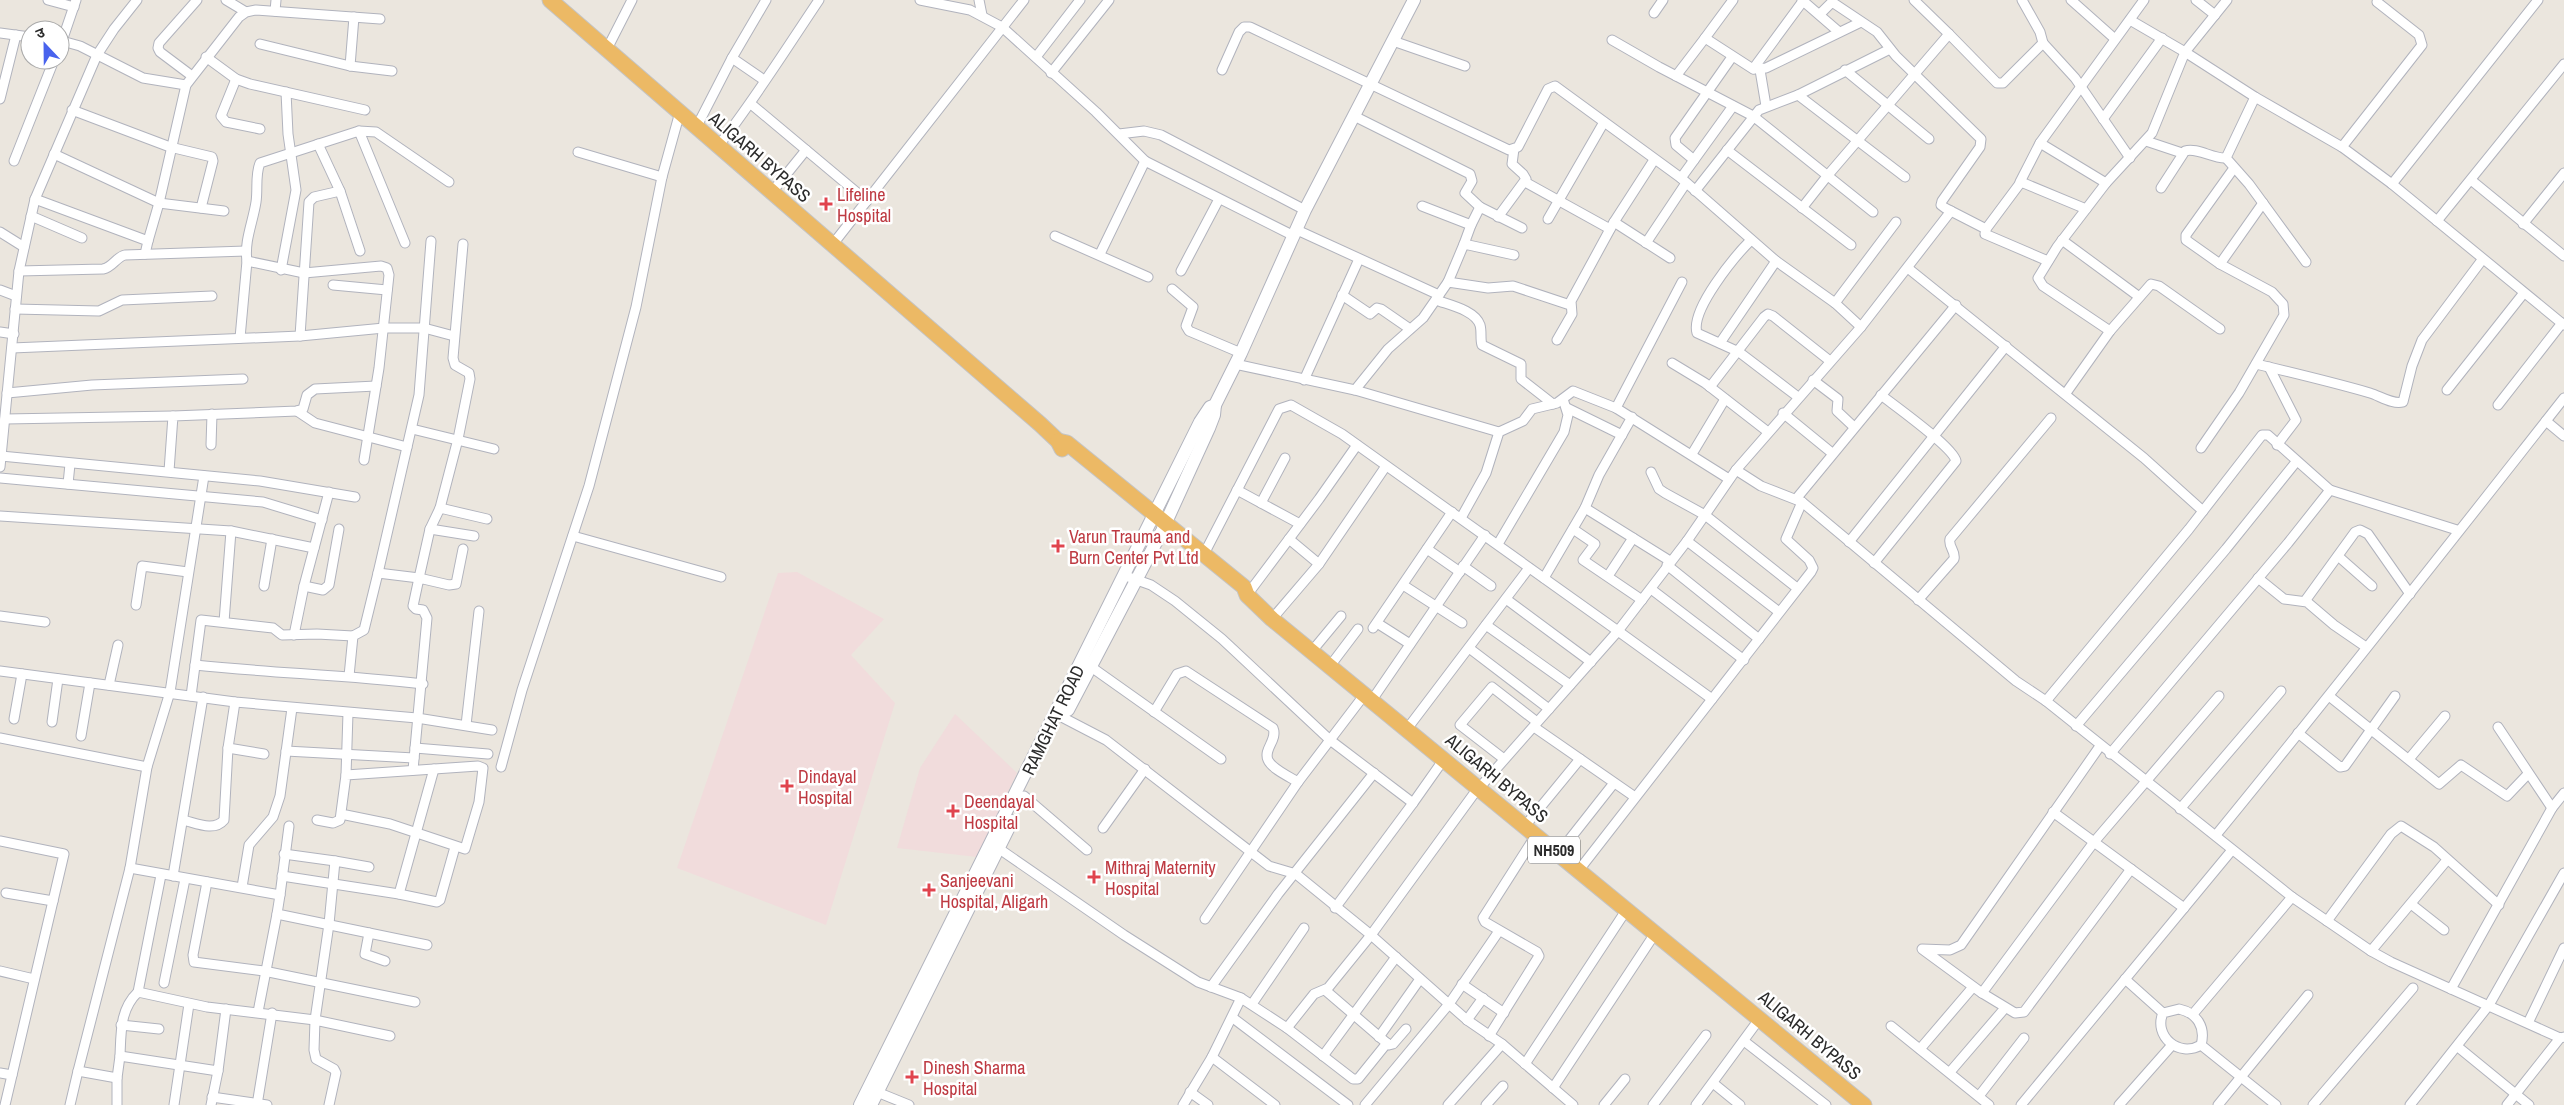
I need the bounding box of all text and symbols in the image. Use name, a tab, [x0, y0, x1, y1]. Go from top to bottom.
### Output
north arrow	[20, 20, 70, 70]
text: उ	[33, 23, 48, 43]
street label: ALIGARH BYPASS	[703, 105, 816, 208]
place label: Lifeline Hospital	[837, 182, 891, 228]
marker: Lifeline Hospital	[819, 197, 833, 211]
place label: Varun Trauma and Burn Center Pvt Ltd	[1069, 524, 1199, 570]
marker: Varun Trauma and Burn Center Pvt Ltd	[1051, 539, 1065, 553]
street label: RAMGHAT ROAD	[1016, 661, 1090, 779]
street label: ALIGARH BYPASS	[1440, 727, 1554, 828]
place label: Dindayal Hospital	[798, 764, 856, 810]
marker: Dindayal Hospital	[780, 779, 794, 793]
place label: Deendayal Hospital	[964, 789, 1035, 835]
marker: Deendayal Hospital	[946, 804, 960, 818]
road number: NH509	[1528, 836, 1580, 864]
place label: Mithraj Maternity Hospital	[1105, 855, 1216, 901]
place label: Sanjeevani Hospital, Aligarh	[940, 868, 1048, 914]
marker: Mithraj Maternity Hospital	[1087, 870, 1101, 884]
marker: Sanjeevani Hospital, Aligarh	[922, 883, 936, 897]
street label: ALIGARH BYPASS	[1753, 984, 1867, 1085]
place label: Dinesh Sharma Hospital	[923, 1055, 1026, 1101]
marker: Dinesh Sharma Hospital	[905, 1070, 919, 1084]

